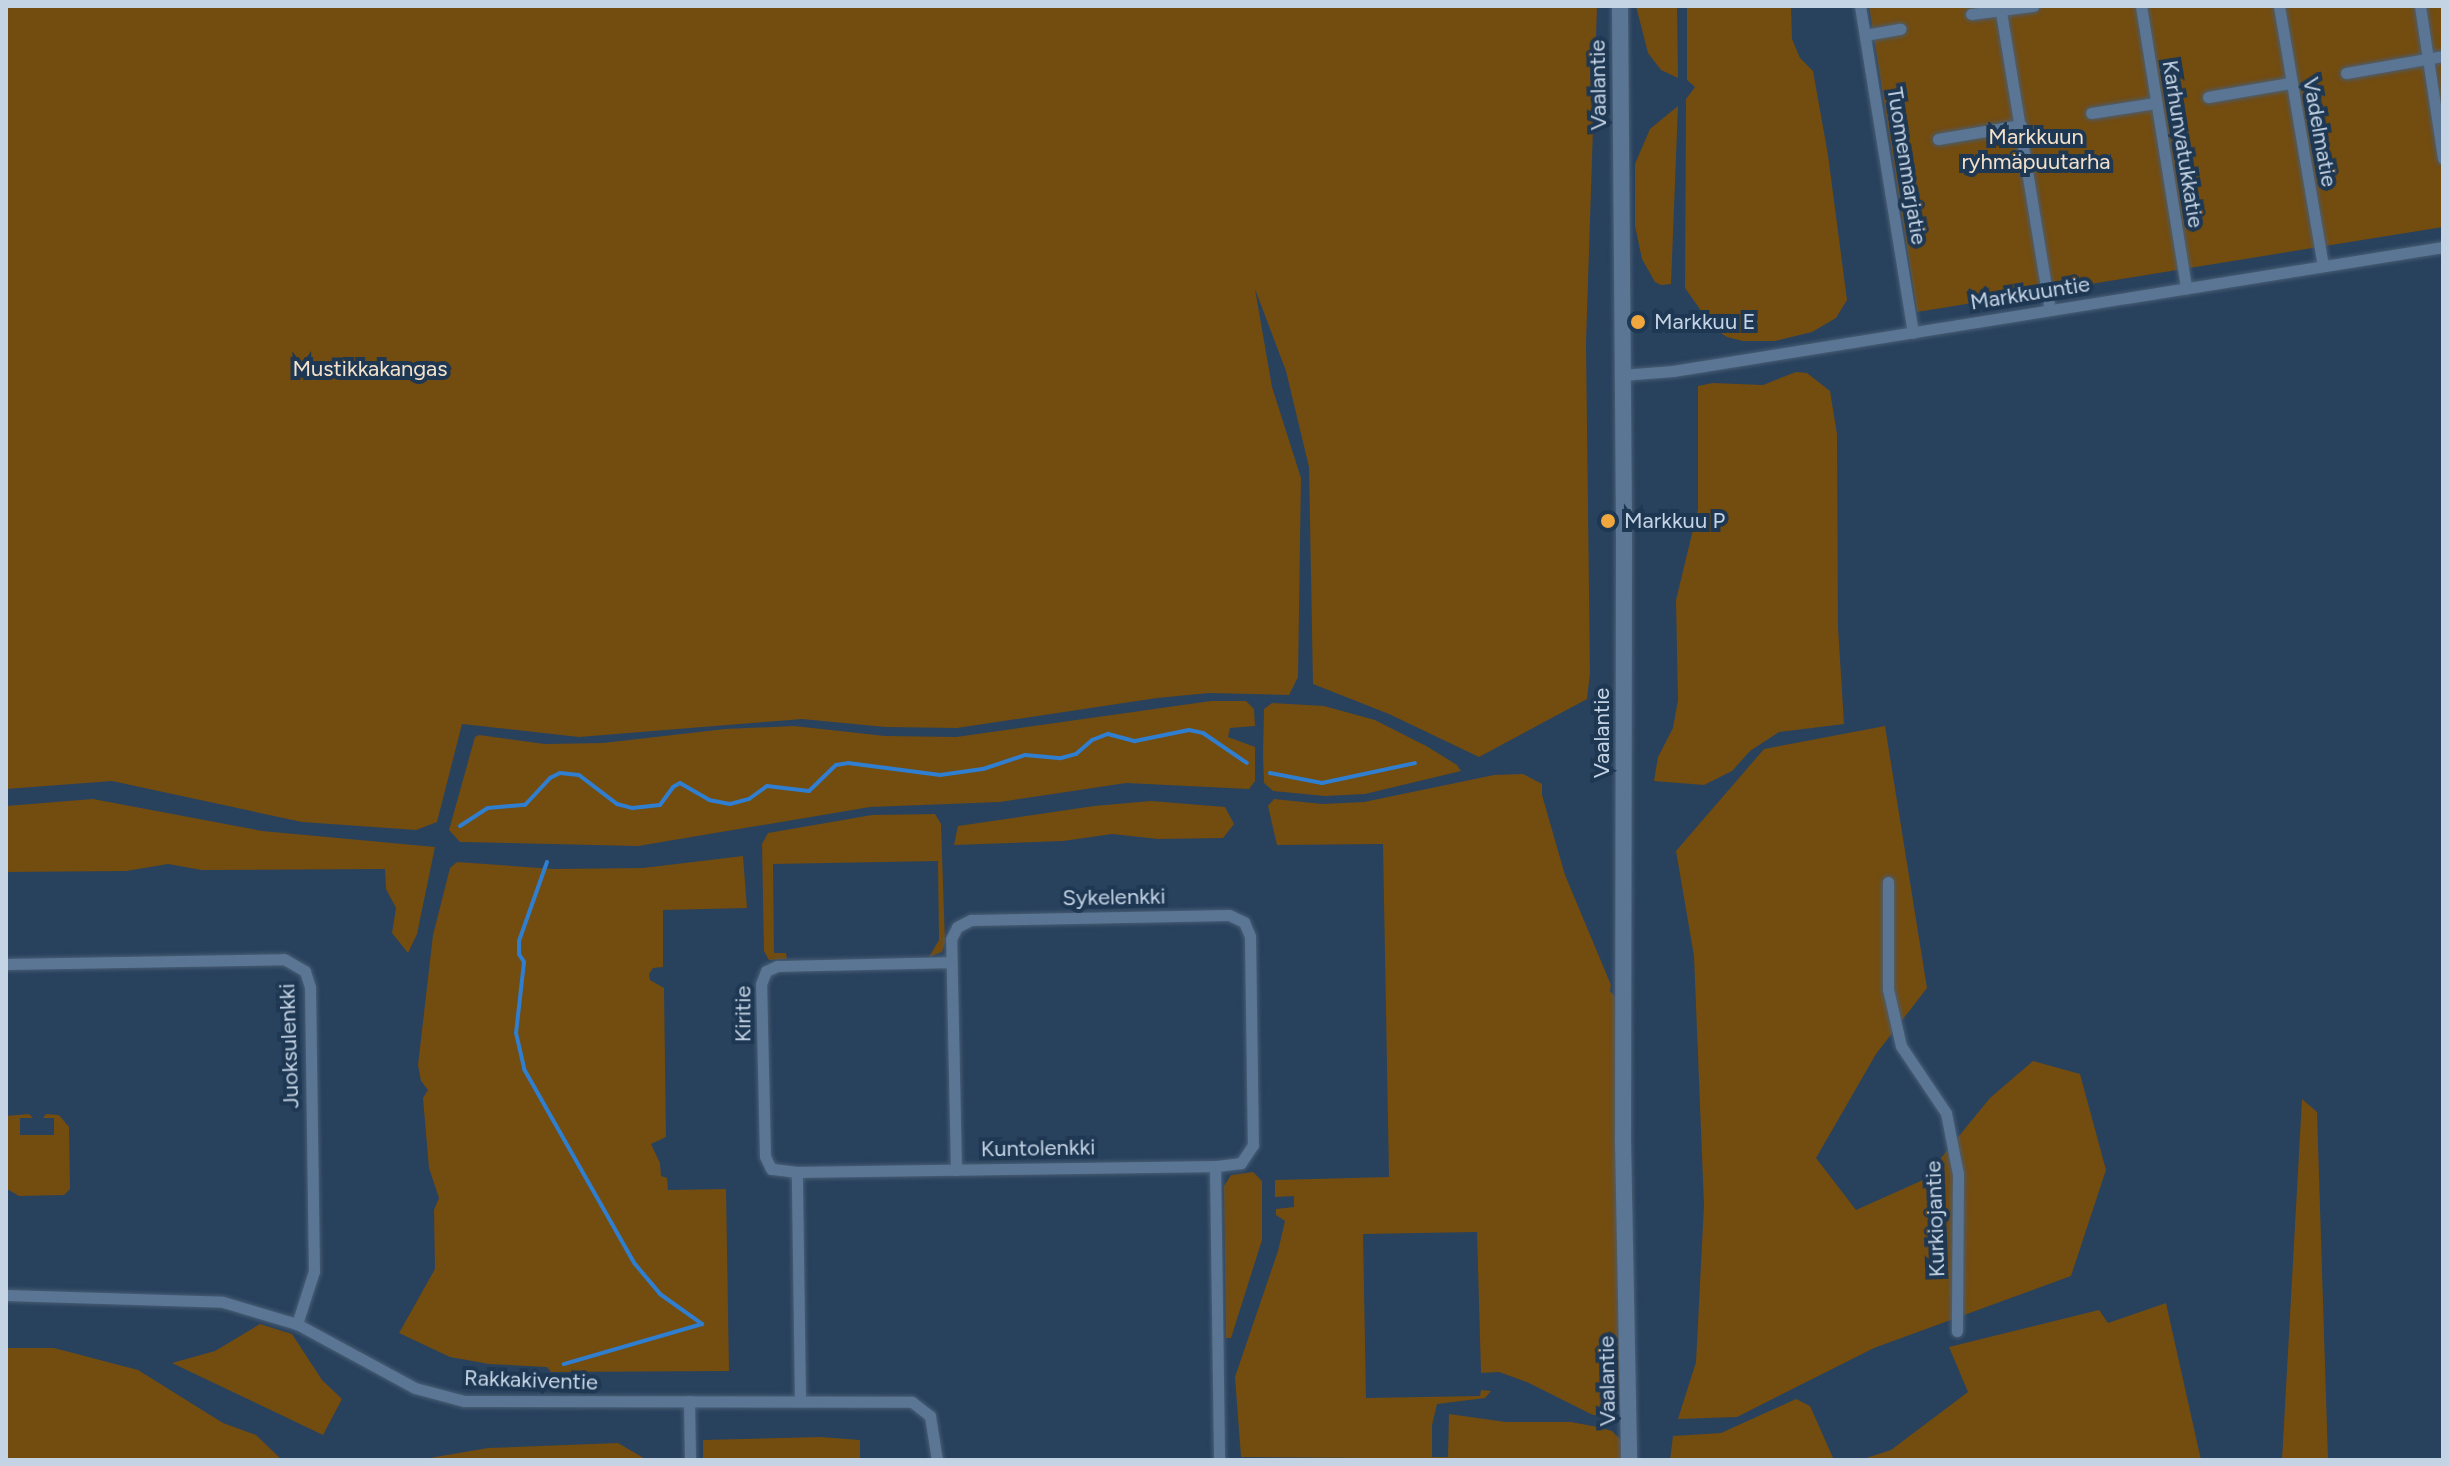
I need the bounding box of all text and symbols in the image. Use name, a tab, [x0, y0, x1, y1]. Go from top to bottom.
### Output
street label: Vaalantie	[1584, 39, 1612, 131]
street label: Karhunvatukkatie	[2157, 58, 2209, 230]
street label: Vadelmatie	[2297, 75, 2343, 189]
street label: Tuomenmarjatie	[1882, 85, 1932, 247]
park label: Markkuun ryhmäpuutarha	[1961, 123, 2111, 174]
street label: Markkuuntie	[1968, 271, 2092, 315]
place label: Markkuu E	[1654, 309, 1756, 335]
marker: Markkuu E	[1629, 313, 1647, 331]
park label: Mustikkakangas	[292, 356, 448, 382]
place label: Markkuu P	[1624, 508, 1725, 534]
marker: Markkuu P	[1599, 512, 1617, 530]
street label: Vaalantie	[1589, 688, 1615, 778]
street label: Sykelenkki	[1062, 883, 1166, 911]
street label: Juoksulenkki	[274, 983, 304, 1109]
street label: Kiritie	[730, 986, 756, 1042]
street label: Kuntolenkki	[981, 1134, 1095, 1162]
street label: Kurkiojantie	[1920, 1160, 1950, 1278]
street label: Vaalantie	[1593, 1335, 1621, 1427]
street label: Rakkakiventie	[464, 1364, 598, 1396]

